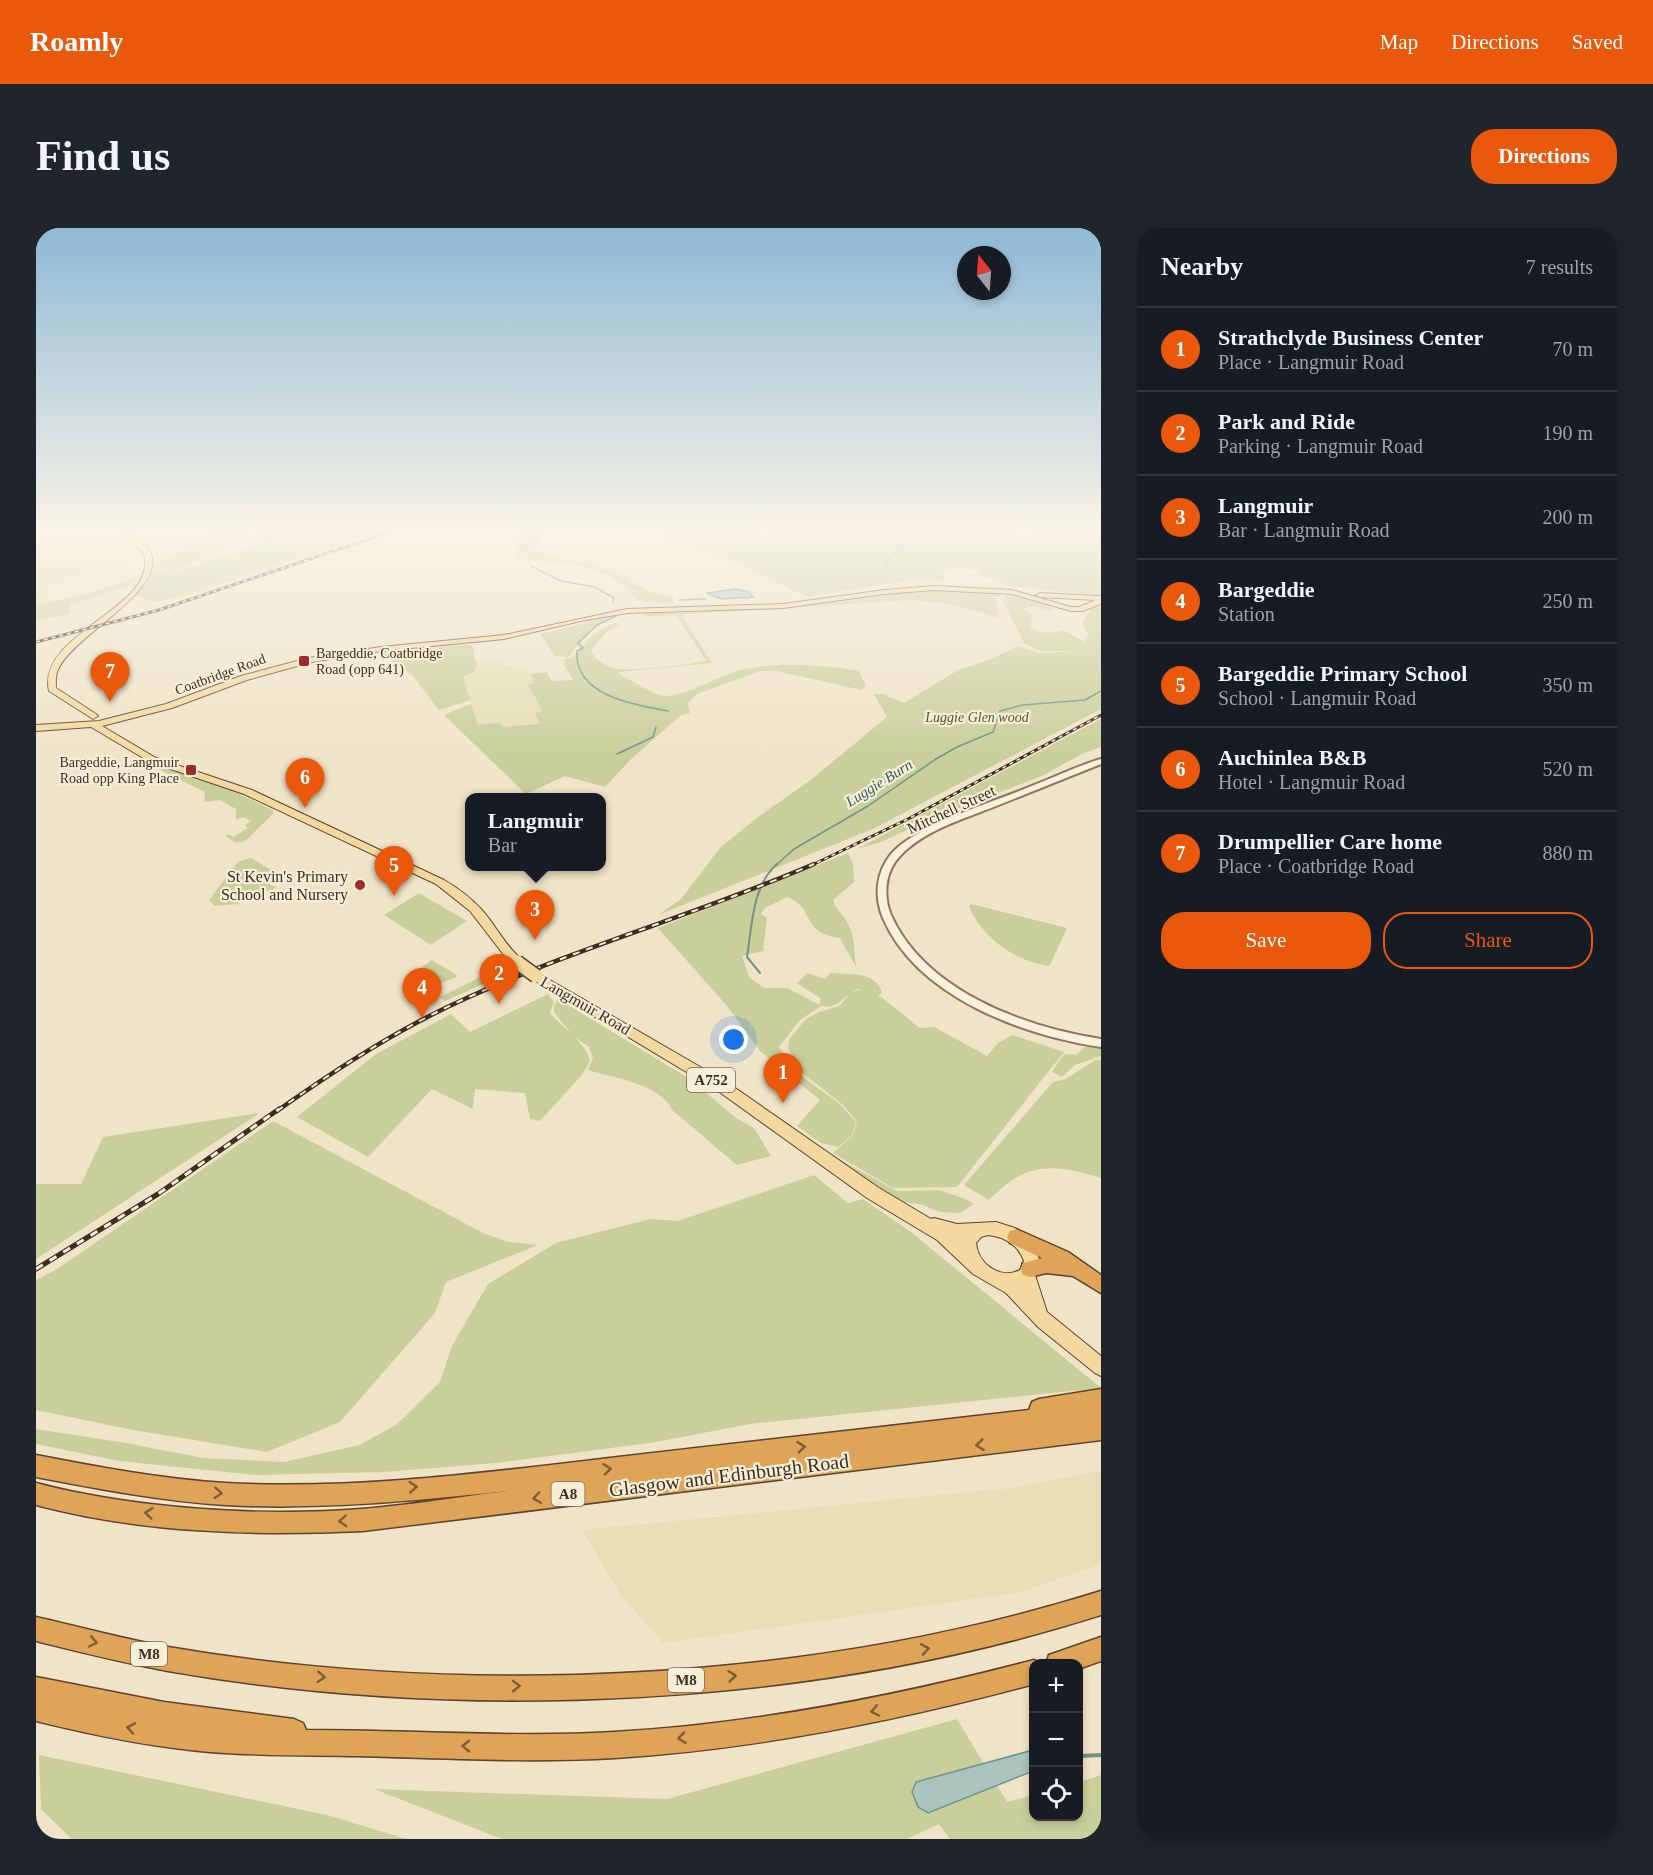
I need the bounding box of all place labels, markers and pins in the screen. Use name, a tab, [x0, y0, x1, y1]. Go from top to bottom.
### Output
place label: Bargeddie, Coatbridge Road (opp 641)	[316, 646, 443, 678]
pin: 7	[90, 652, 130, 702]
marker: Bargeddie, Coatbridge Road (opp 641)	[297, 654, 311, 668]
place label: Bargeddie, Langmuir Road opp King Place	[60, 755, 179, 786]
pin: 6	[286, 758, 324, 808]
marker: Bargeddie, Langmuir Road opp King Place	[184, 763, 198, 777]
pin: 5	[374, 846, 414, 896]
place label: St Kevin's Primary School and Nursery	[221, 868, 348, 904]
marker: St Kevin's Primary School and Nursery	[353, 878, 367, 892]
pin: 3	[516, 890, 554, 940]
pin: 2	[480, 954, 518, 1004]
pin: 4	[402, 968, 442, 1018]
pin: 1	[764, 1054, 802, 1103]

